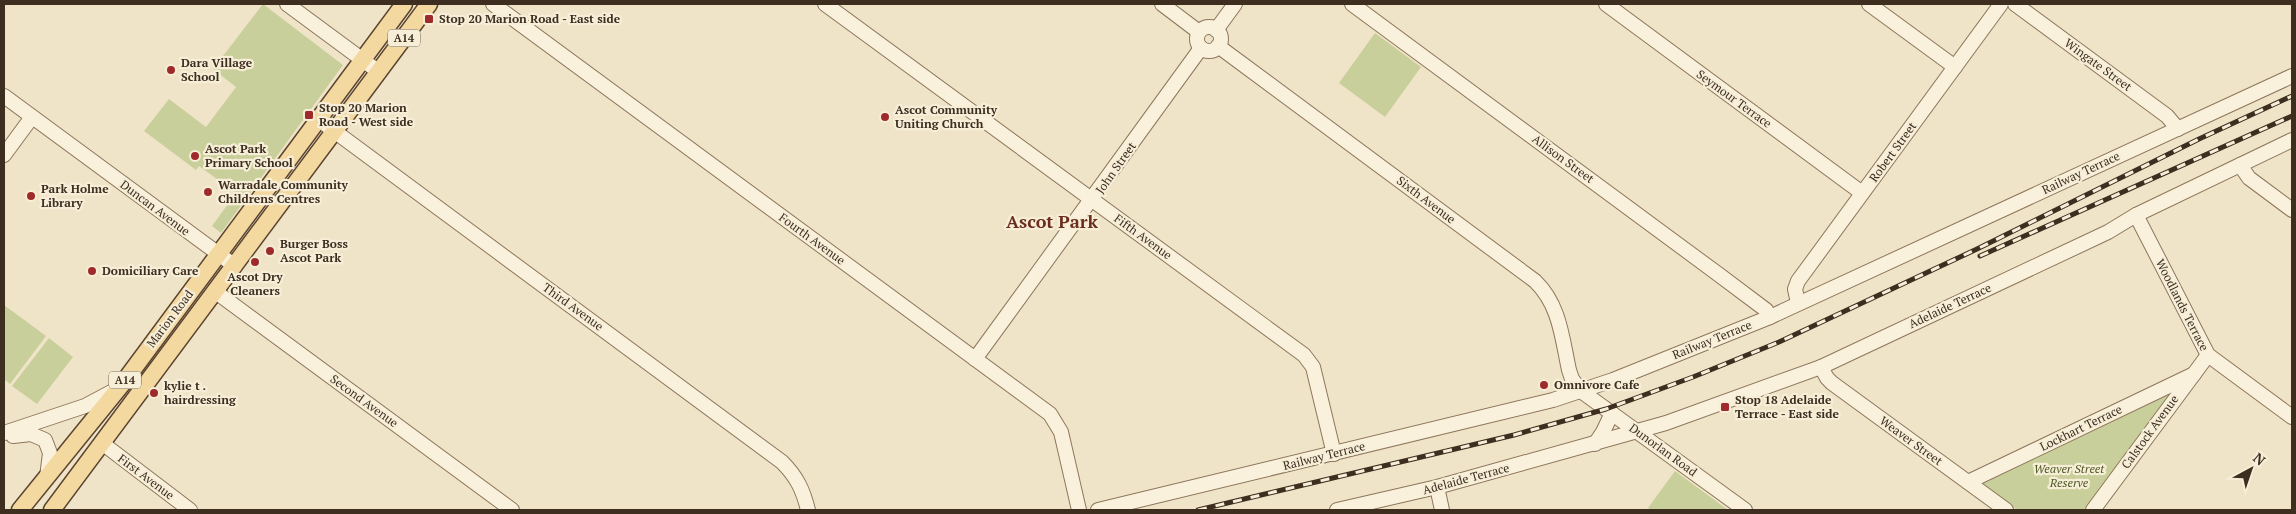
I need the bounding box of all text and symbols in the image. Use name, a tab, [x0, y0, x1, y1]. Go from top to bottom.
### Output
place label: Stop 20 Marion Road - East side	[439, 11, 621, 26]
marker: Stop 20 Marion Road - East side	[423, 13, 435, 25]
road number: A14	[388, 29, 420, 46]
street label: Wingate Street	[2062, 35, 2135, 94]
place label: Dara Village School	[181, 55, 253, 84]
marker: Dara Village School	[165, 64, 177, 76]
street label: Seymour Terrace	[1694, 66, 1775, 131]
place label: Stop 20 Marion Road - West side	[319, 100, 414, 129]
place label: Ascot Community Uniting Church	[895, 102, 998, 131]
marker: Stop 20 Marion Road - West side	[303, 109, 315, 121]
marker: Ascot Community Uniting Church	[879, 111, 891, 123]
street label: Robert Street	[1866, 118, 1920, 185]
street label: Allison Street	[1529, 131, 1598, 186]
street label: John Street	[1092, 138, 1139, 197]
place label: Ascot Park Primary School	[205, 141, 293, 170]
street label: Railway Terrace	[2040, 148, 2122, 197]
marker: Ascot Park Primary School	[189, 150, 201, 162]
street label: Sixth Avenue	[1394, 173, 1459, 227]
street label: Duncan Avenue	[118, 177, 193, 239]
place label: Warradale Community Childrens Centres	[218, 177, 349, 206]
place label: Park Holme Library	[41, 181, 109, 210]
marker: Warradale Community Childrens Centres	[202, 186, 214, 198]
marker: Park Holme Library	[25, 190, 37, 202]
district label: Ascot Park	[1006, 209, 1099, 233]
street label: Fourth Avenue	[776, 210, 848, 268]
street label: Fifth Avenue	[1112, 211, 1175, 263]
place label: Burger Boss Ascot Park	[280, 236, 348, 265]
marker: Burger Boss Ascot Park	[264, 245, 276, 257]
marker: Ascot Dry Cleaners	[249, 256, 261, 268]
street label: Woodlands Terrace	[2153, 256, 2212, 353]
place label: Domiciliary Care	[102, 263, 199, 278]
marker: Domiciliary Care	[86, 265, 98, 277]
place label: Ascot Dry Cleaners	[227, 269, 283, 298]
street label: Third Avenue	[540, 280, 607, 334]
street label: Adelaide Terrace	[1906, 280, 1993, 331]
street label: Marion Road	[143, 287, 196, 350]
street label: Railway Terrace	[1670, 317, 1754, 362]
street label: Second Avenue	[327, 371, 401, 430]
road number: A14	[109, 372, 141, 388]
place label: Omnivore Cafe	[1554, 377, 1640, 392]
place label: kylie t . hairdressing	[164, 378, 236, 407]
marker: Omnivore Cafe	[1538, 379, 1550, 391]
marker: kylie t . hairdressing	[148, 387, 160, 399]
place label: Stop 18 Adelaide Terrace - East side	[1735, 392, 1839, 421]
street label: Calstock Avenue	[2118, 392, 2181, 471]
marker: Stop 18 Adelaide Terrace - East side	[1719, 401, 1731, 413]
street label: Lockhart Terrace	[2037, 401, 2124, 454]
street label: Weaver Street	[1877, 413, 1946, 469]
street label: Dunorlan Road	[1626, 420, 1700, 479]
street label: Railway Terrace	[1281, 438, 1366, 473]
north arrow	[2226, 444, 2276, 494]
text: N	[2250, 448, 2270, 470]
street label: First Avenue	[115, 451, 177, 503]
street label: Adelaide Terrace	[1421, 460, 1511, 497]
park label: Weaver Street Reserve	[2034, 461, 2105, 490]

